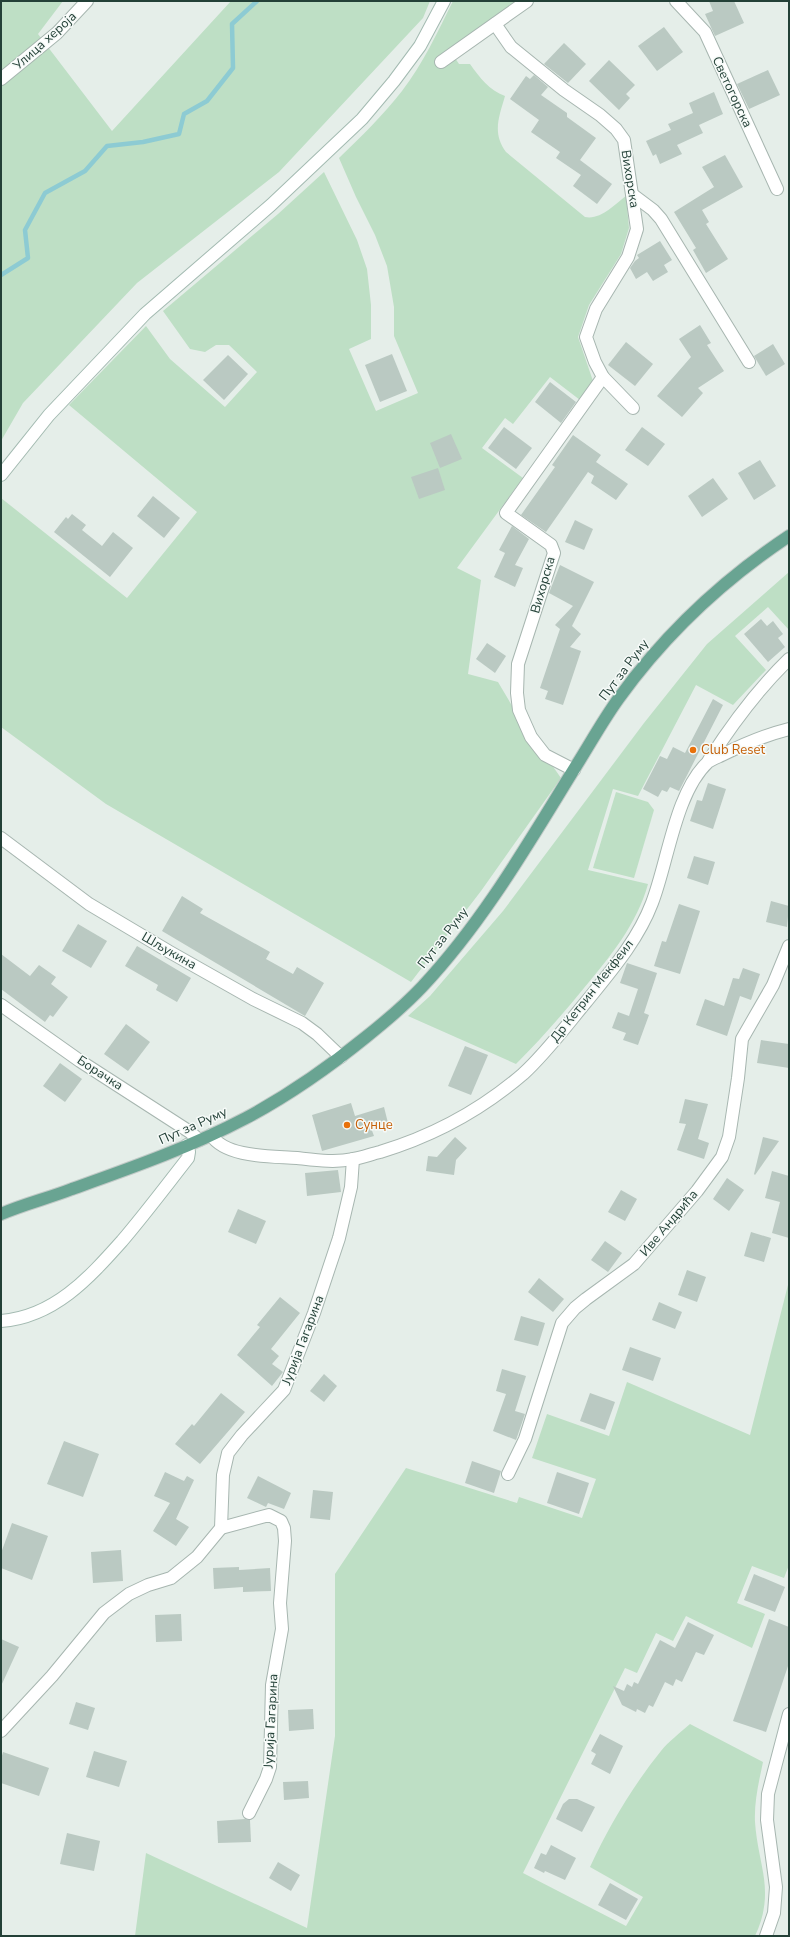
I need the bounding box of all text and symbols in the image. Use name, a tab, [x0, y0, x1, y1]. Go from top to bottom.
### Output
street label: Улица хероја	[9, 8, 81, 75]
street label: Светогорска	[708, 53, 756, 131]
street label: Вихорска	[617, 149, 643, 209]
street label: Вихорска	[526, 555, 560, 615]
street label: Пут за Руму	[595, 635, 653, 705]
place label: Club Reset	[701, 741, 765, 759]
marker: Club Reset	[688, 745, 698, 755]
street label: Пут за Руму	[413, 904, 473, 972]
street label: Шљукина	[138, 928, 200, 974]
street label: Др Кетрин Мекфеил	[546, 936, 638, 1046]
street label: Борачка	[73, 1051, 127, 1095]
street label: Пут за Руму	[156, 1103, 230, 1149]
place label: Сунце	[355, 1116, 393, 1134]
marker: Сунце	[342, 1120, 352, 1130]
street label: Иве Андрића	[636, 1186, 702, 1260]
street label: Јурија Гагарина	[277, 1293, 328, 1388]
street label: Јурија Гагарина	[259, 1673, 282, 1770]

